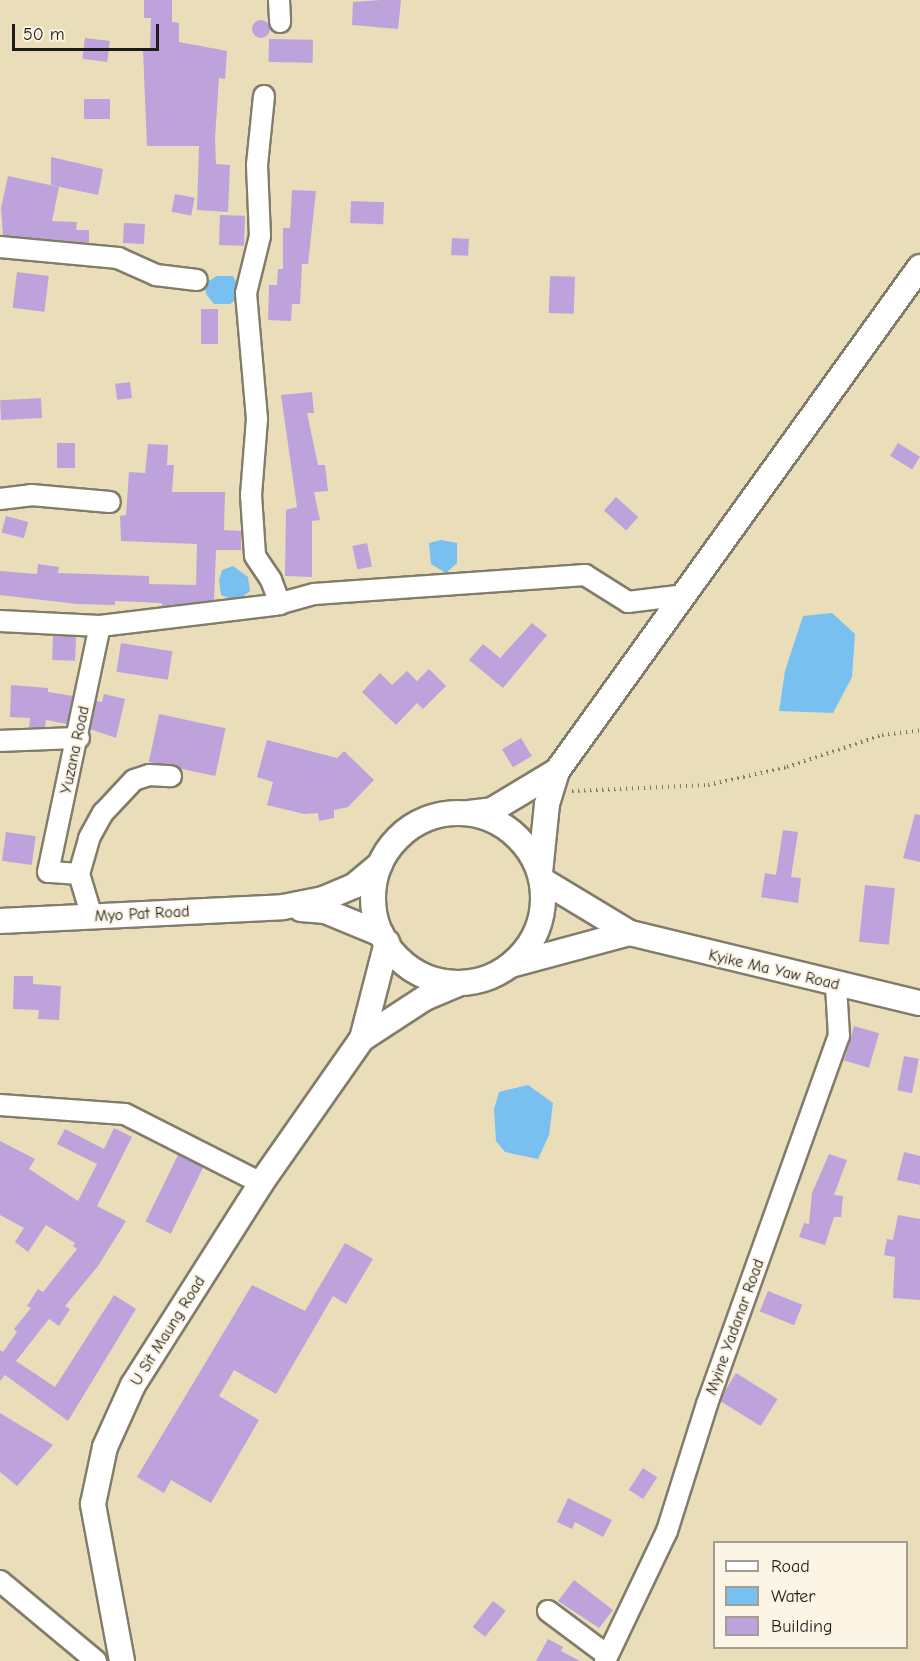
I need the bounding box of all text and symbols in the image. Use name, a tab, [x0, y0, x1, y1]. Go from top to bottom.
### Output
scale bar	[15, 12, 162, 50]
text: 50 m	[23, 24, 65, 45]
street label: Yuzana Road	[56, 704, 94, 796]
street label: Myo Pat Road	[94, 902, 190, 926]
street label: Kyike Ma Yaw Road	[707, 946, 841, 994]
street label: Myine Yadanar Road	[701, 1256, 769, 1398]
street label: U Sit Maung Road	[127, 1273, 209, 1389]
legend	[713, 1541, 908, 1649]
text: Road	[771, 1556, 810, 1577]
text: Water	[771, 1586, 815, 1607]
text: Building	[771, 1616, 833, 1637]

